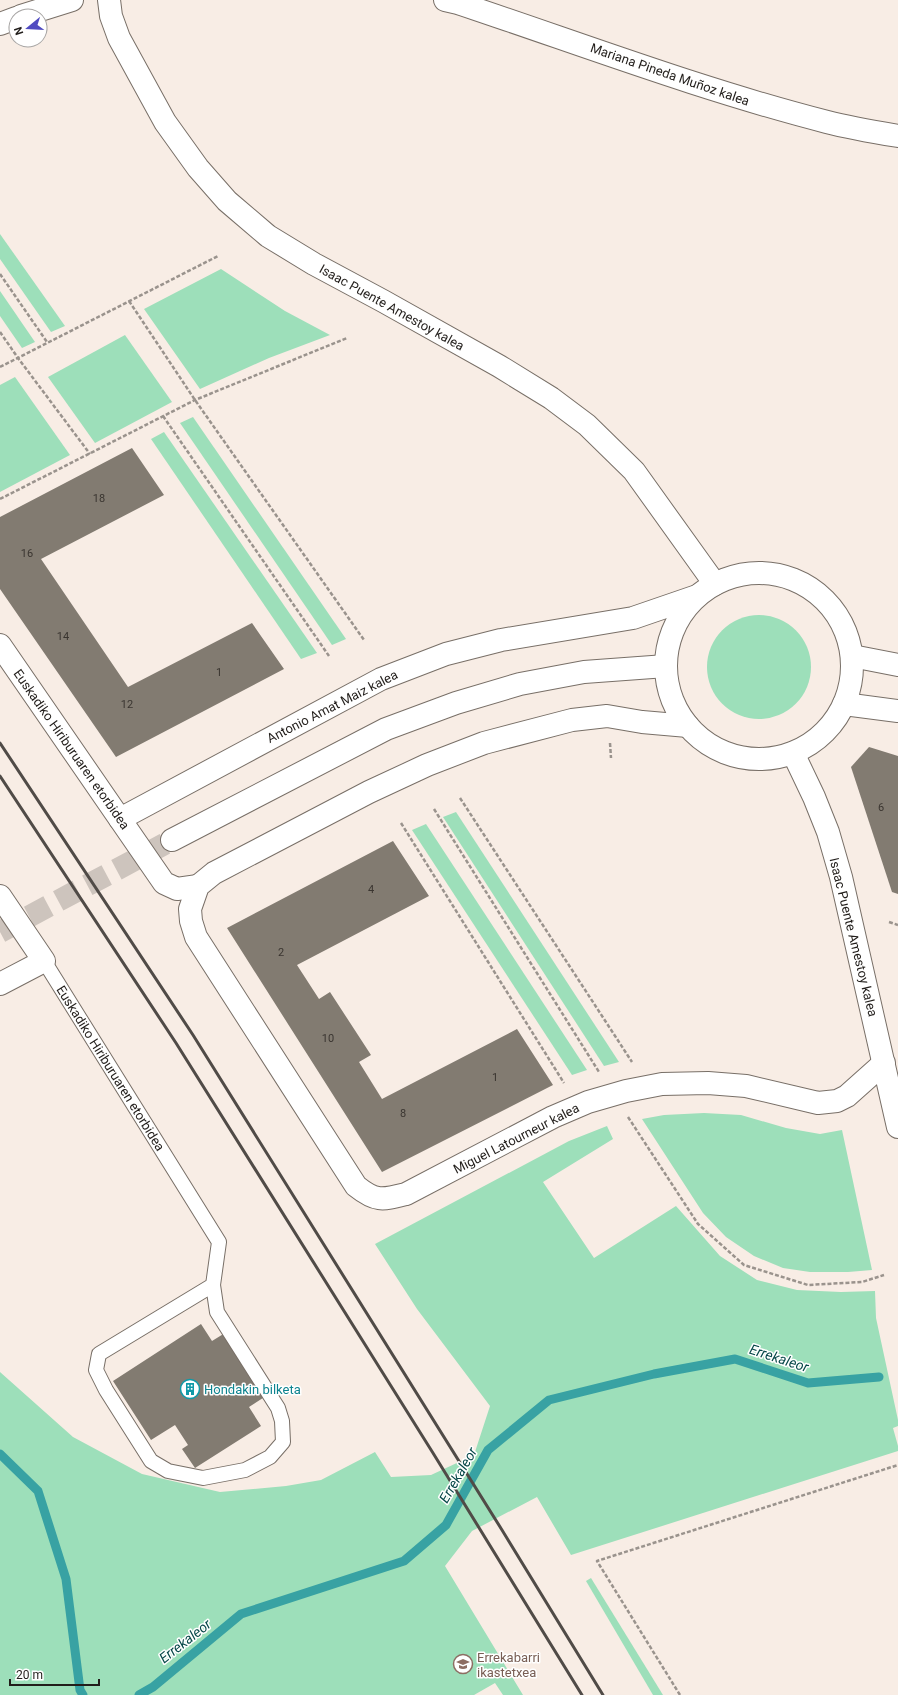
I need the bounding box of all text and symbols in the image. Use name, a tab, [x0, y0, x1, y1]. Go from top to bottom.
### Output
north arrow	[8, 8, 48, 48]
text: N	[12, 25, 26, 37]
street label: Mariana Pineda Muñoz kalea	[588, 40, 751, 109]
street label: Isaac Puente Amestoy kalea	[317, 261, 467, 354]
house number: 18	[93, 492, 105, 505]
house number: 16	[21, 547, 33, 560]
house number: 14	[57, 630, 69, 643]
street label: Euskadiko Hiriburuaren etorbidea	[10, 666, 133, 832]
house number: 1	[216, 666, 222, 679]
street label: Antonio Amat Maiz kalea	[264, 667, 400, 746]
house number: 12	[121, 698, 133, 711]
house number: 6	[878, 801, 884, 814]
street label: Isaac Puente Amestoy kalea	[826, 856, 881, 1018]
house number: 4	[368, 883, 374, 896]
house number: 2	[278, 946, 284, 959]
street label: Euskadiko Hiriburuaren etorbidea	[53, 983, 168, 1154]
house number: 10	[322, 1032, 334, 1045]
house number: 1	[492, 1071, 498, 1084]
street label: Miguel Latourneur kalea	[451, 1100, 582, 1177]
house number: 8	[400, 1107, 406, 1120]
water label: Errekaleor	[747, 1341, 811, 1375]
building icon: Hondakin bilketa	[179, 1378, 201, 1400]
place label: Hondakin bilketa	[204, 1382, 301, 1397]
water label: Errekaleor	[436, 1444, 480, 1505]
water label: Errekaleor	[156, 1616, 214, 1666]
place label: Errekabarri ikastetxea	[477, 1650, 540, 1680]
school or university icon: Errekabarri ikastetxea	[452, 1653, 474, 1675]
scale bar	[10, 1661, 99, 1687]
text: 20 m	[16, 1668, 43, 1682]

